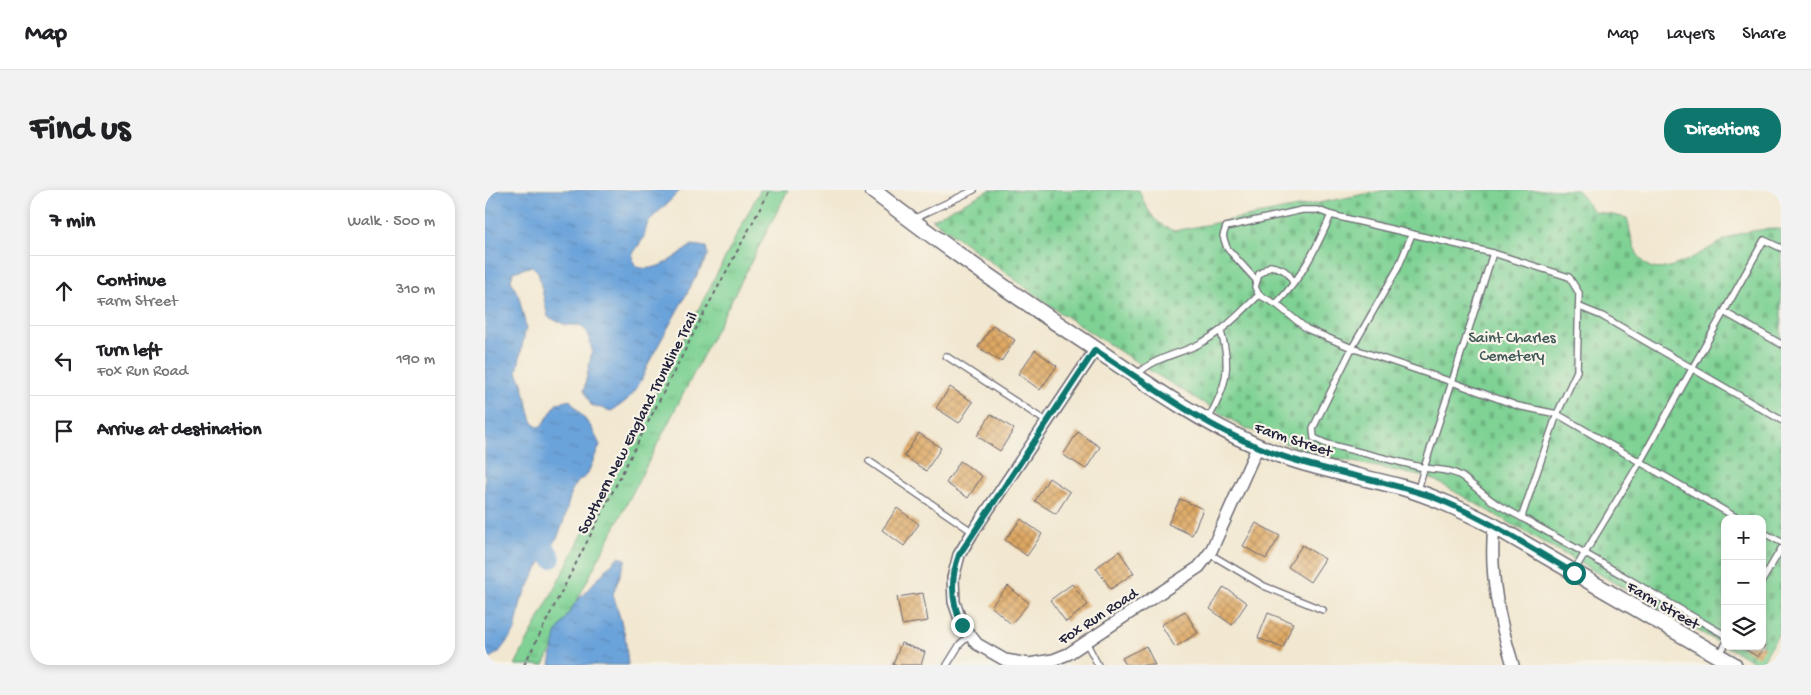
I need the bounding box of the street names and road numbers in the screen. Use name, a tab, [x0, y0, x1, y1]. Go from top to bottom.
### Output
street label: Southern New England Trunkline Trail	[575, 309, 704, 538]
street label: Farm Street	[1251, 420, 1336, 463]
street label: Farm Street	[1622, 578, 1703, 636]
street label: Fox Run Road	[1055, 584, 1144, 651]

